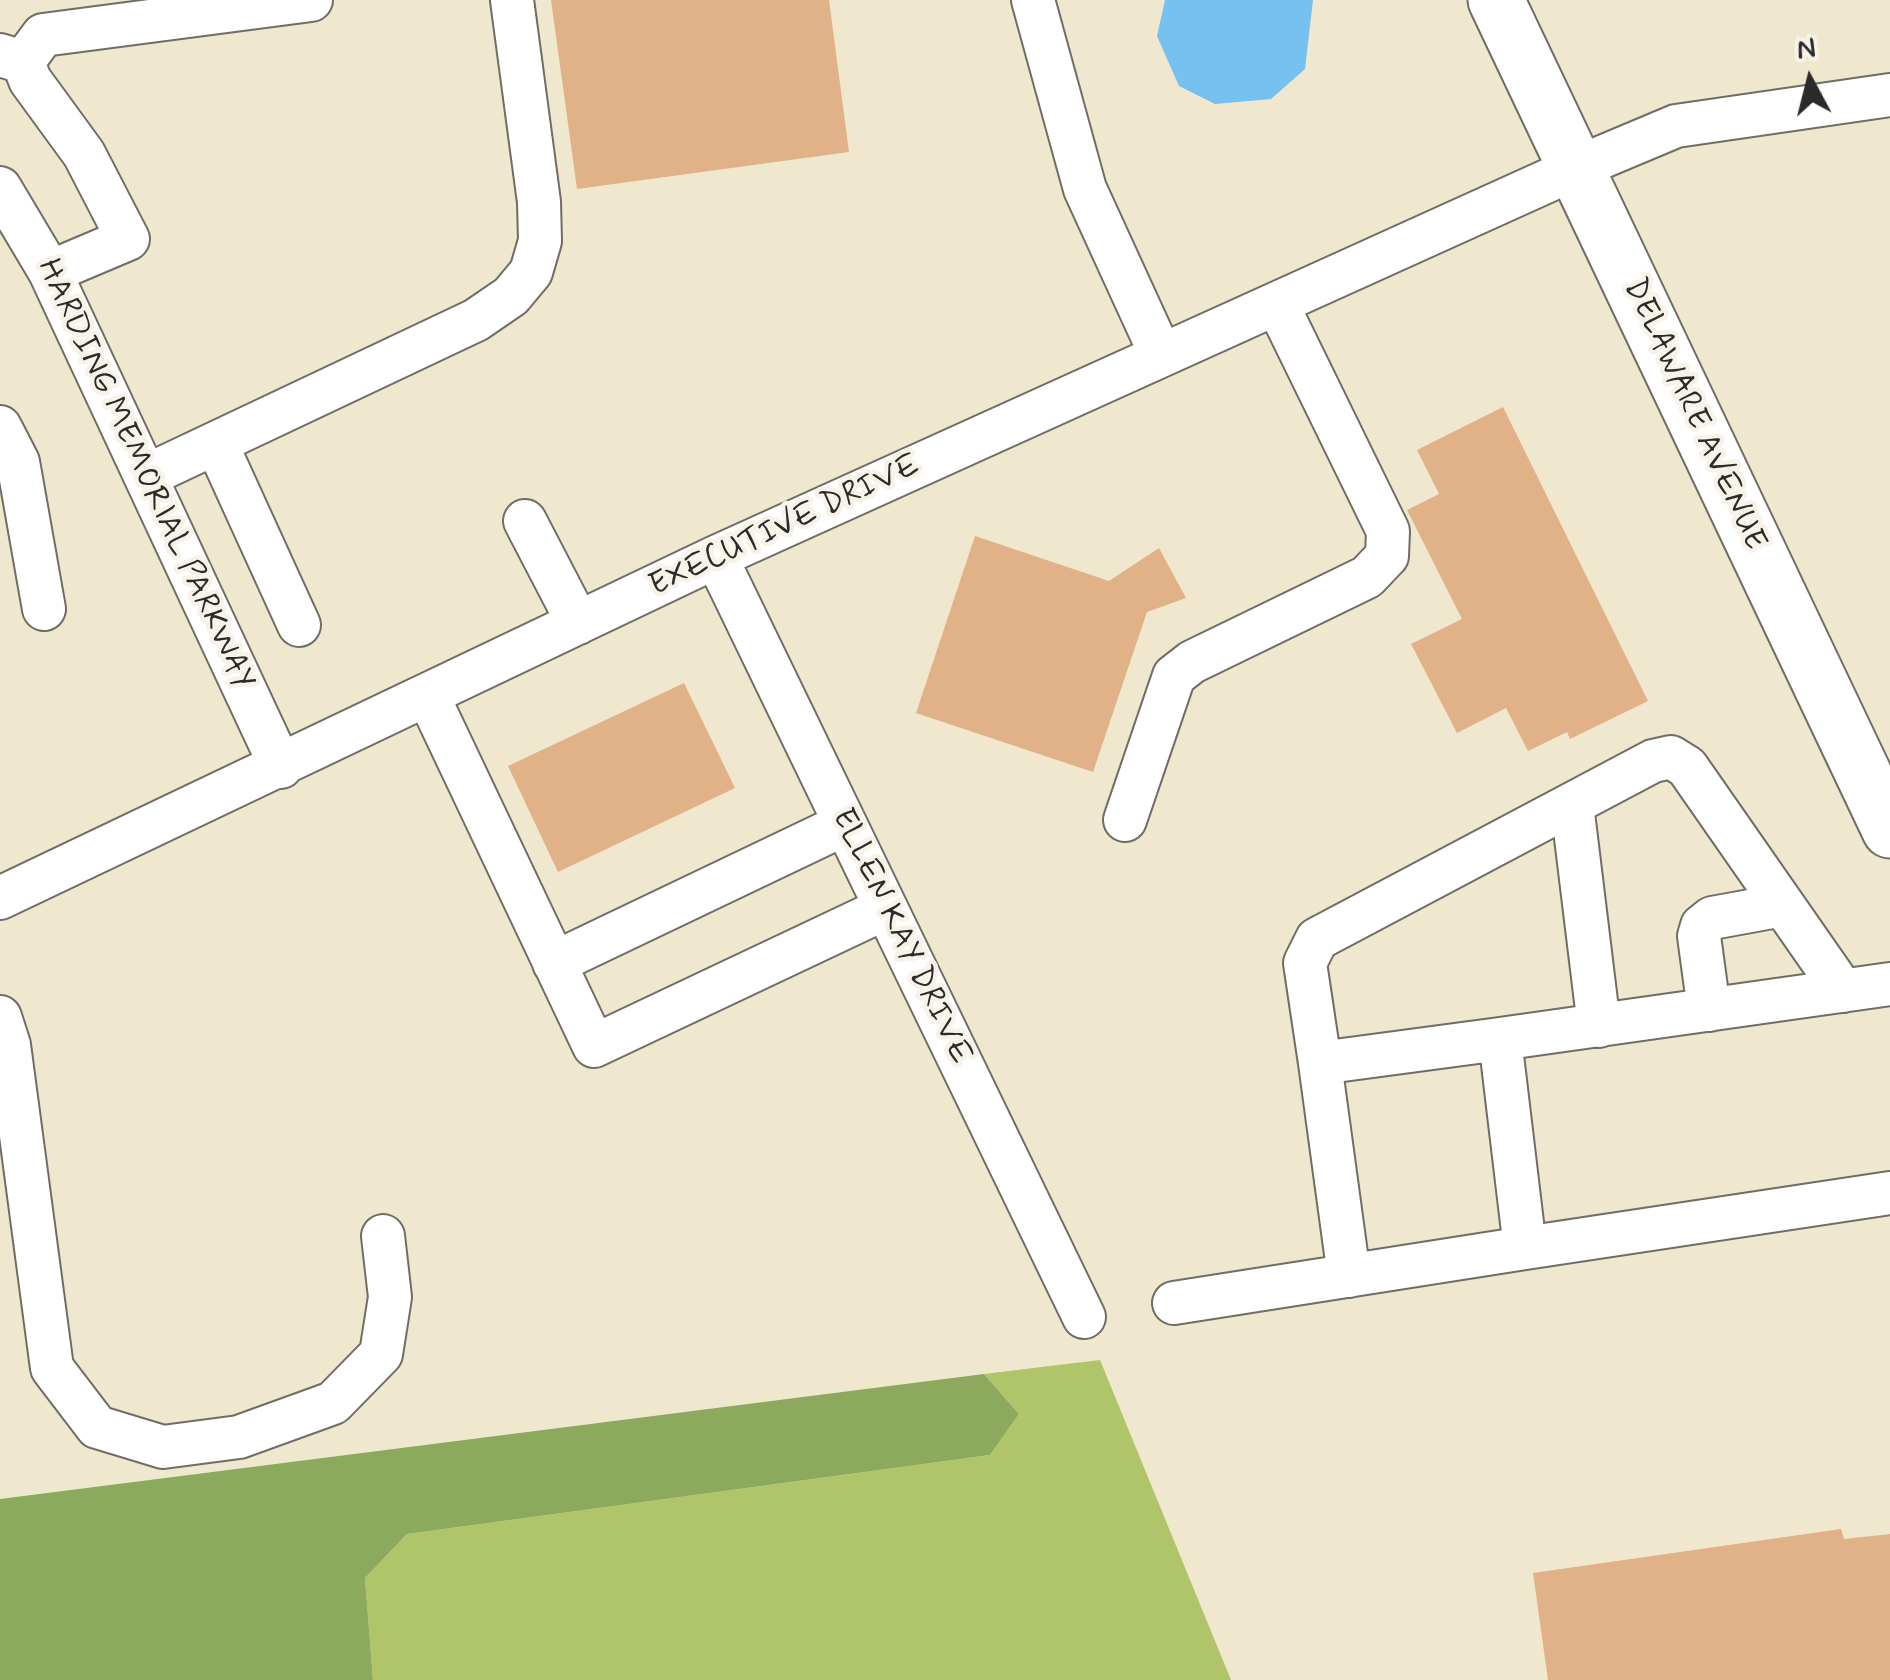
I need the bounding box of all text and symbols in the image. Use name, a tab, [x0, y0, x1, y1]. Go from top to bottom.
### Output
north arrow	[1760, 30, 1860, 130]
text: N	[1795, 30, 1818, 69]
street label: HARDING MEMORIAL PARKWAY	[27, 254, 261, 696]
street label: DELAWARE AVENUE	[1613, 273, 1773, 557]
street label: EXECUTIVE DRIVE	[644, 448, 926, 606]
street label: ELLEN KAY DRIVE	[821, 803, 979, 1071]

